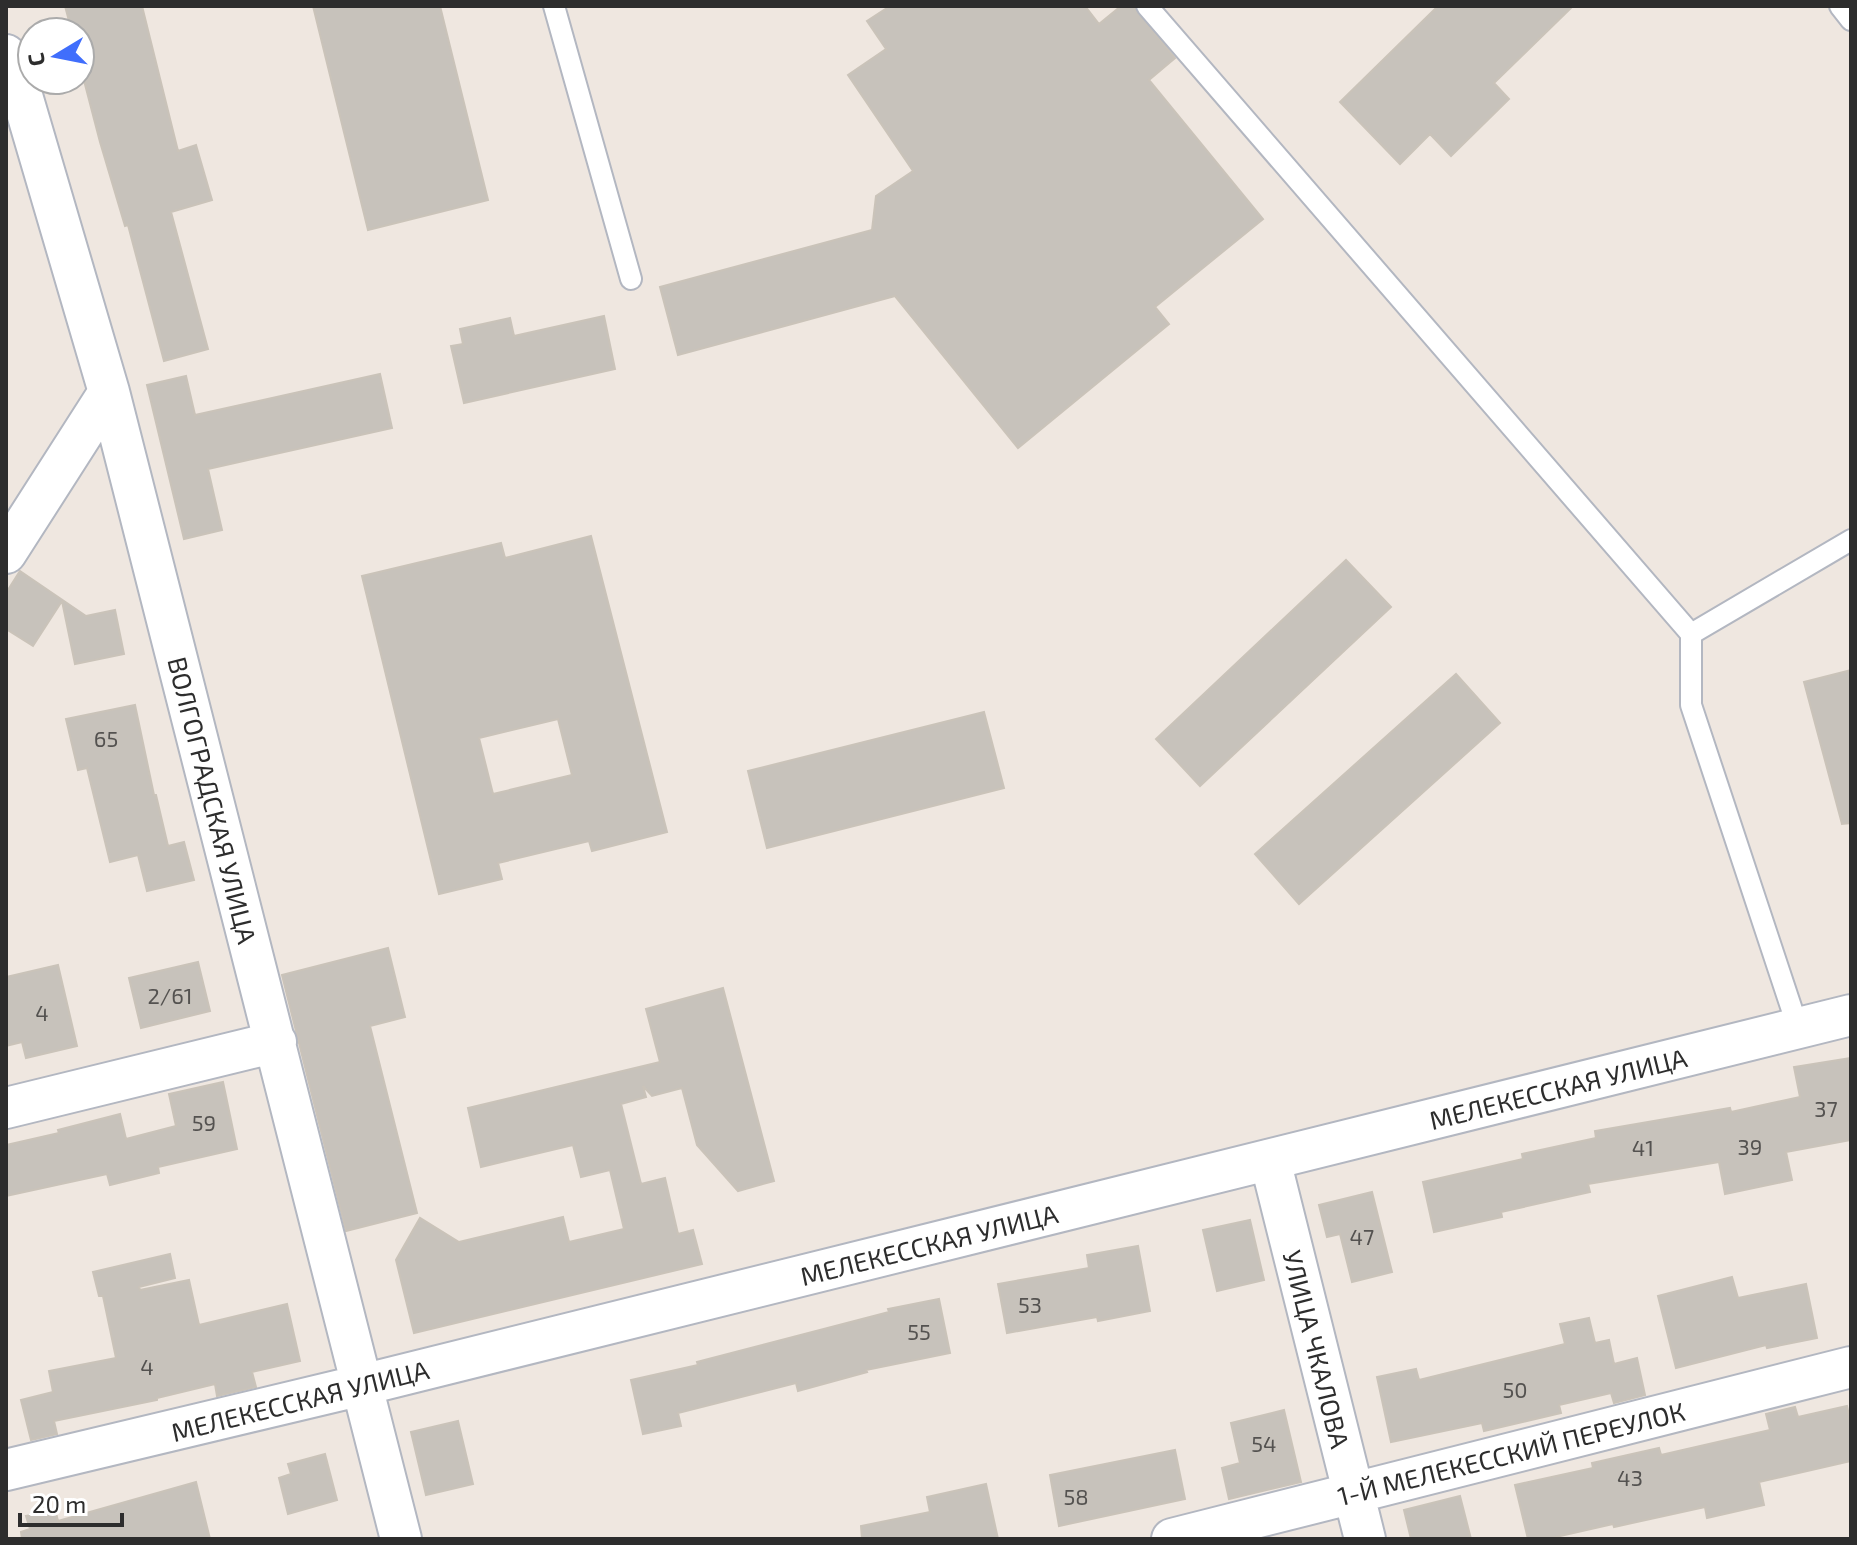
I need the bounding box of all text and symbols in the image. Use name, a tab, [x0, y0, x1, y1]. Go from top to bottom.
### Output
north arrow	[16, 16, 96, 96]
text: С	[21, 51, 49, 68]
street label: ВОЛГОГРАДСКАЯ УЛИЦА	[162, 653, 264, 947]
house number: 65	[94, 725, 118, 751]
house number: 2/61	[147, 982, 193, 1008]
house number: 4	[35, 999, 49, 1025]
street label: МЕЛЕКЕССКАЯ УЛИЦА	[1426, 1041, 1690, 1135]
house number: 37	[1814, 1095, 1838, 1121]
house number: 59	[192, 1109, 216, 1135]
house number: 39	[1738, 1133, 1762, 1159]
house number: 41	[1632, 1134, 1654, 1160]
street label: МЕЛЕКЕССКАЯ УЛИЦА	[797, 1197, 1061, 1291]
house number: 47	[1350, 1223, 1374, 1249]
street label: УЛИЦА ЧКАЛОВА	[1277, 1247, 1357, 1451]
house number: 53	[1018, 1291, 1042, 1317]
house number: 55	[907, 1318, 931, 1344]
house number: 4	[140, 1353, 154, 1379]
street label: МЕЛЕКЕССКАЯ УЛИЦА	[168, 1353, 432, 1447]
house number: 50	[1502, 1376, 1528, 1402]
street label: 1-Й МЕЛЕКЕССКИЙ ПЕРЕУЛОК	[1334, 1395, 1688, 1511]
house number: 54	[1251, 1430, 1277, 1456]
house number: 43	[1617, 1464, 1643, 1490]
scale bar	[20, 1477, 122, 1527]
house number: 58	[1063, 1483, 1089, 1509]
text: 20 m	[32, 1489, 86, 1518]

